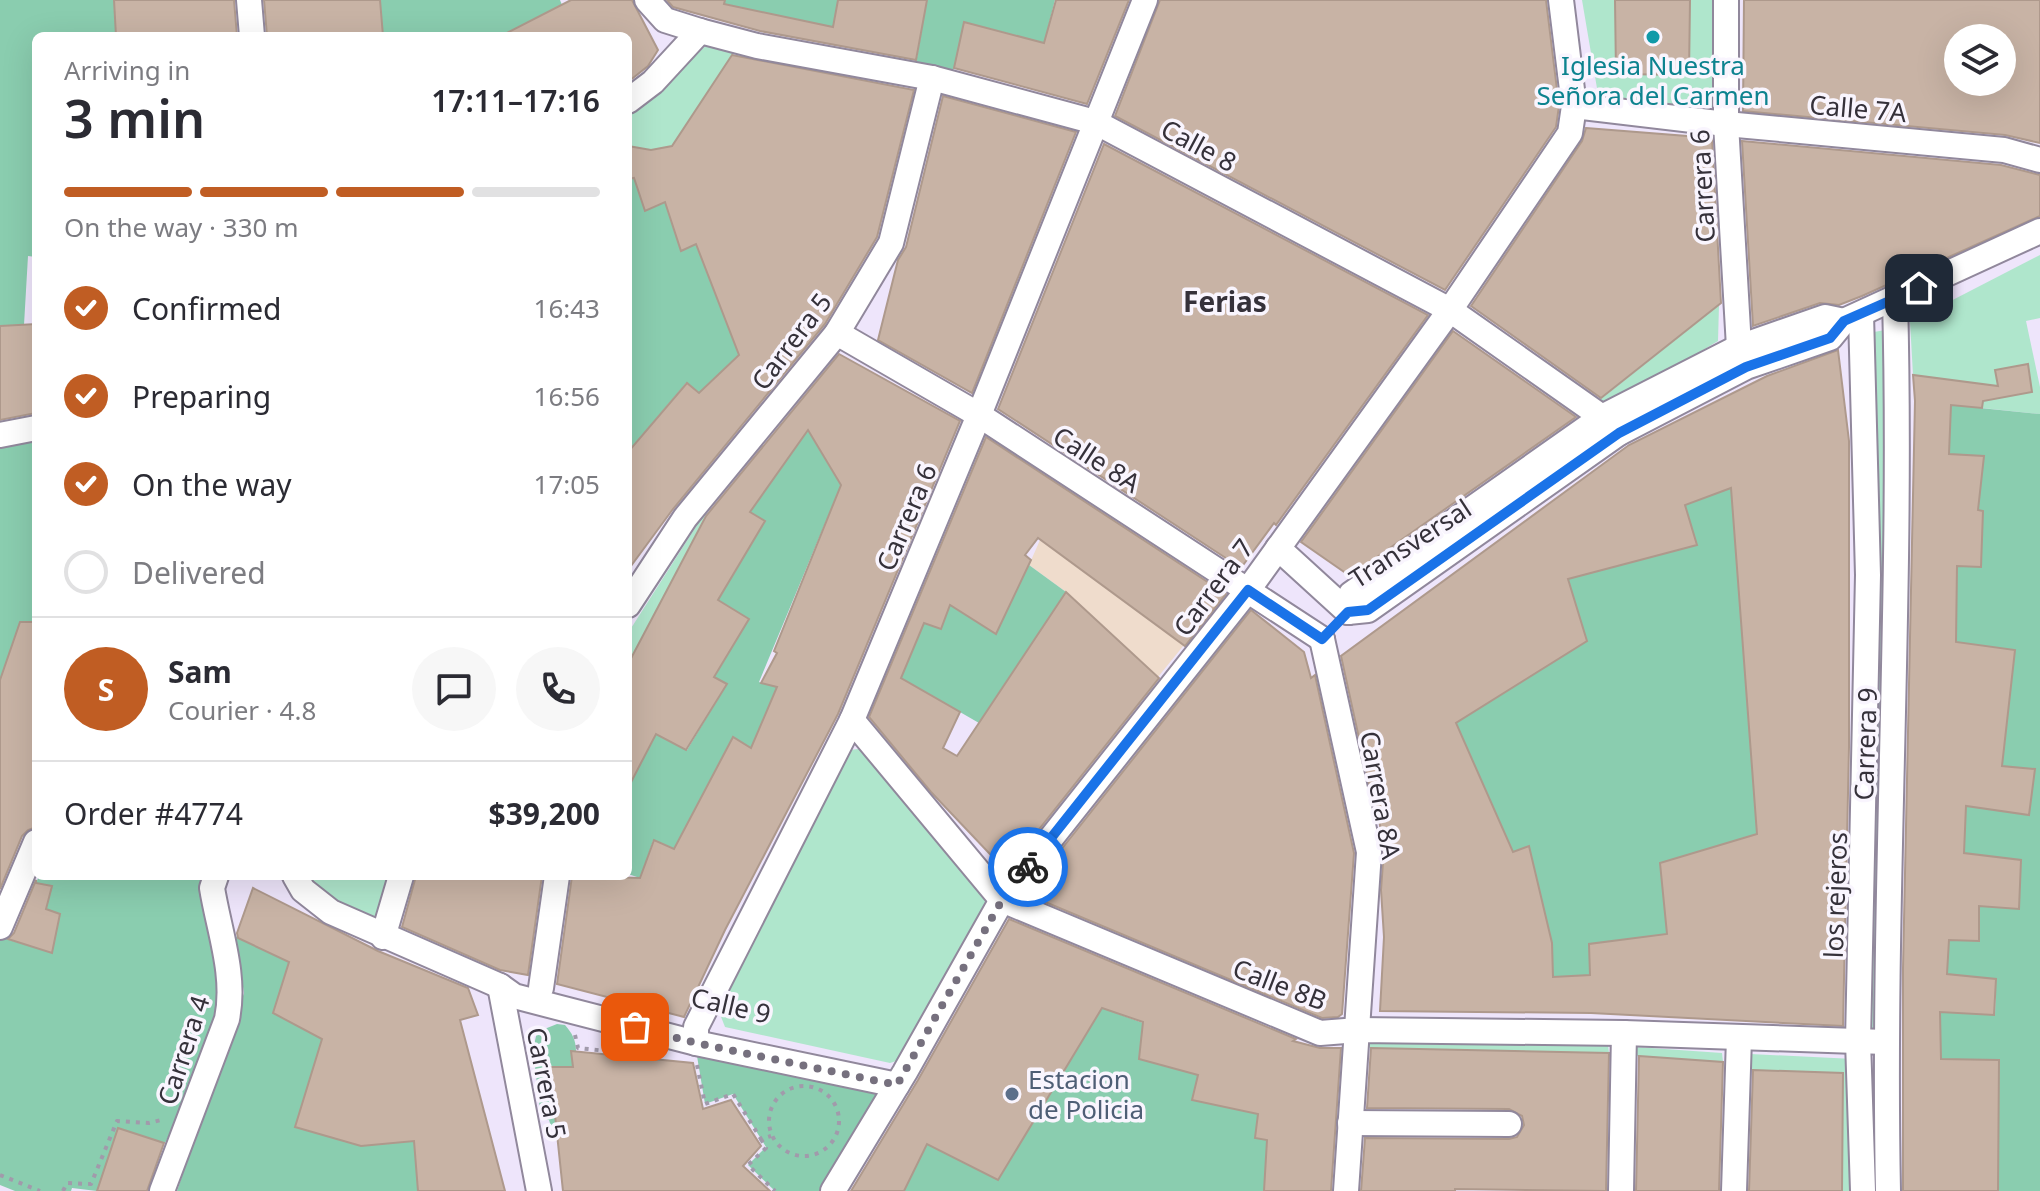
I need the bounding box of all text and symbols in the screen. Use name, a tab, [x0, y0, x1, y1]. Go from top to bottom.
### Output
map controls	[1944, 24, 2016, 96]
button: layers	[1944, 24, 2016, 96]
marker: Iglesia Nuestra Señora del Carmen	[1644, 28, 1662, 46]
place label: Iglesia Nuestra Señora del Carmen	[1536, 47, 1770, 113]
text: Arriving in	[64, 52, 190, 88]
text: 17:11–17:16	[431, 80, 600, 121]
text: 3 min	[64, 82, 205, 153]
street label: Calle 7A	[1808, 86, 1908, 130]
street label: Calle 8	[1155, 110, 1243, 180]
street label: Carrera 6	[1681, 129, 1723, 243]
text: On the way · 330 m	[64, 209, 298, 245]
pin	[1885, 254, 1953, 322]
icon: home	[1897, 266, 1941, 310]
district label: Ferias	[1183, 282, 1267, 320]
street label: Carrera 5	[743, 285, 839, 397]
icon: check	[64, 286, 108, 330]
text: Confirmed	[132, 288, 282, 329]
text: 16:43	[534, 290, 600, 326]
icon: check	[64, 374, 108, 418]
text: Preparing	[132, 376, 271, 417]
text: 16:56	[534, 378, 600, 414]
street label: Calle 8A	[1046, 417, 1148, 501]
street label: Carrera 6	[867, 458, 945, 576]
icon: check	[64, 462, 108, 506]
text: On the way	[132, 464, 292, 505]
text: 17:05	[534, 466, 600, 502]
street label: Transversal	[1342, 490, 1478, 596]
street label: Carrera 7	[1165, 531, 1261, 643]
text: Delivered	[132, 552, 266, 593]
button: chat	[412, 647, 496, 731]
button: phone	[516, 647, 600, 731]
text: Sam	[168, 651, 232, 692]
text: S	[98, 669, 114, 710]
street label: Carrera 9	[1845, 687, 1885, 801]
text: Courier · 4.8	[168, 692, 316, 728]
street label: Carrera 8A	[1352, 728, 1410, 862]
text: Order #4774	[64, 793, 243, 834]
text: $39,200	[488, 793, 600, 834]
courier	[988, 827, 1068, 907]
street label: los rejeros	[1815, 831, 1855, 959]
icon: bike	[1006, 845, 1050, 889]
street label: Calle 8B	[1228, 950, 1332, 1018]
street label: Calle 9	[688, 978, 774, 1032]
street label: Carrera 4	[148, 991, 218, 1109]
pin	[601, 993, 669, 1061]
icon: bag	[613, 1005, 657, 1049]
street label: Carrera 5	[519, 1024, 575, 1142]
place label: Estacion de Policia	[1028, 1061, 1144, 1127]
marker: Estacion de Policia	[1003, 1085, 1021, 1103]

